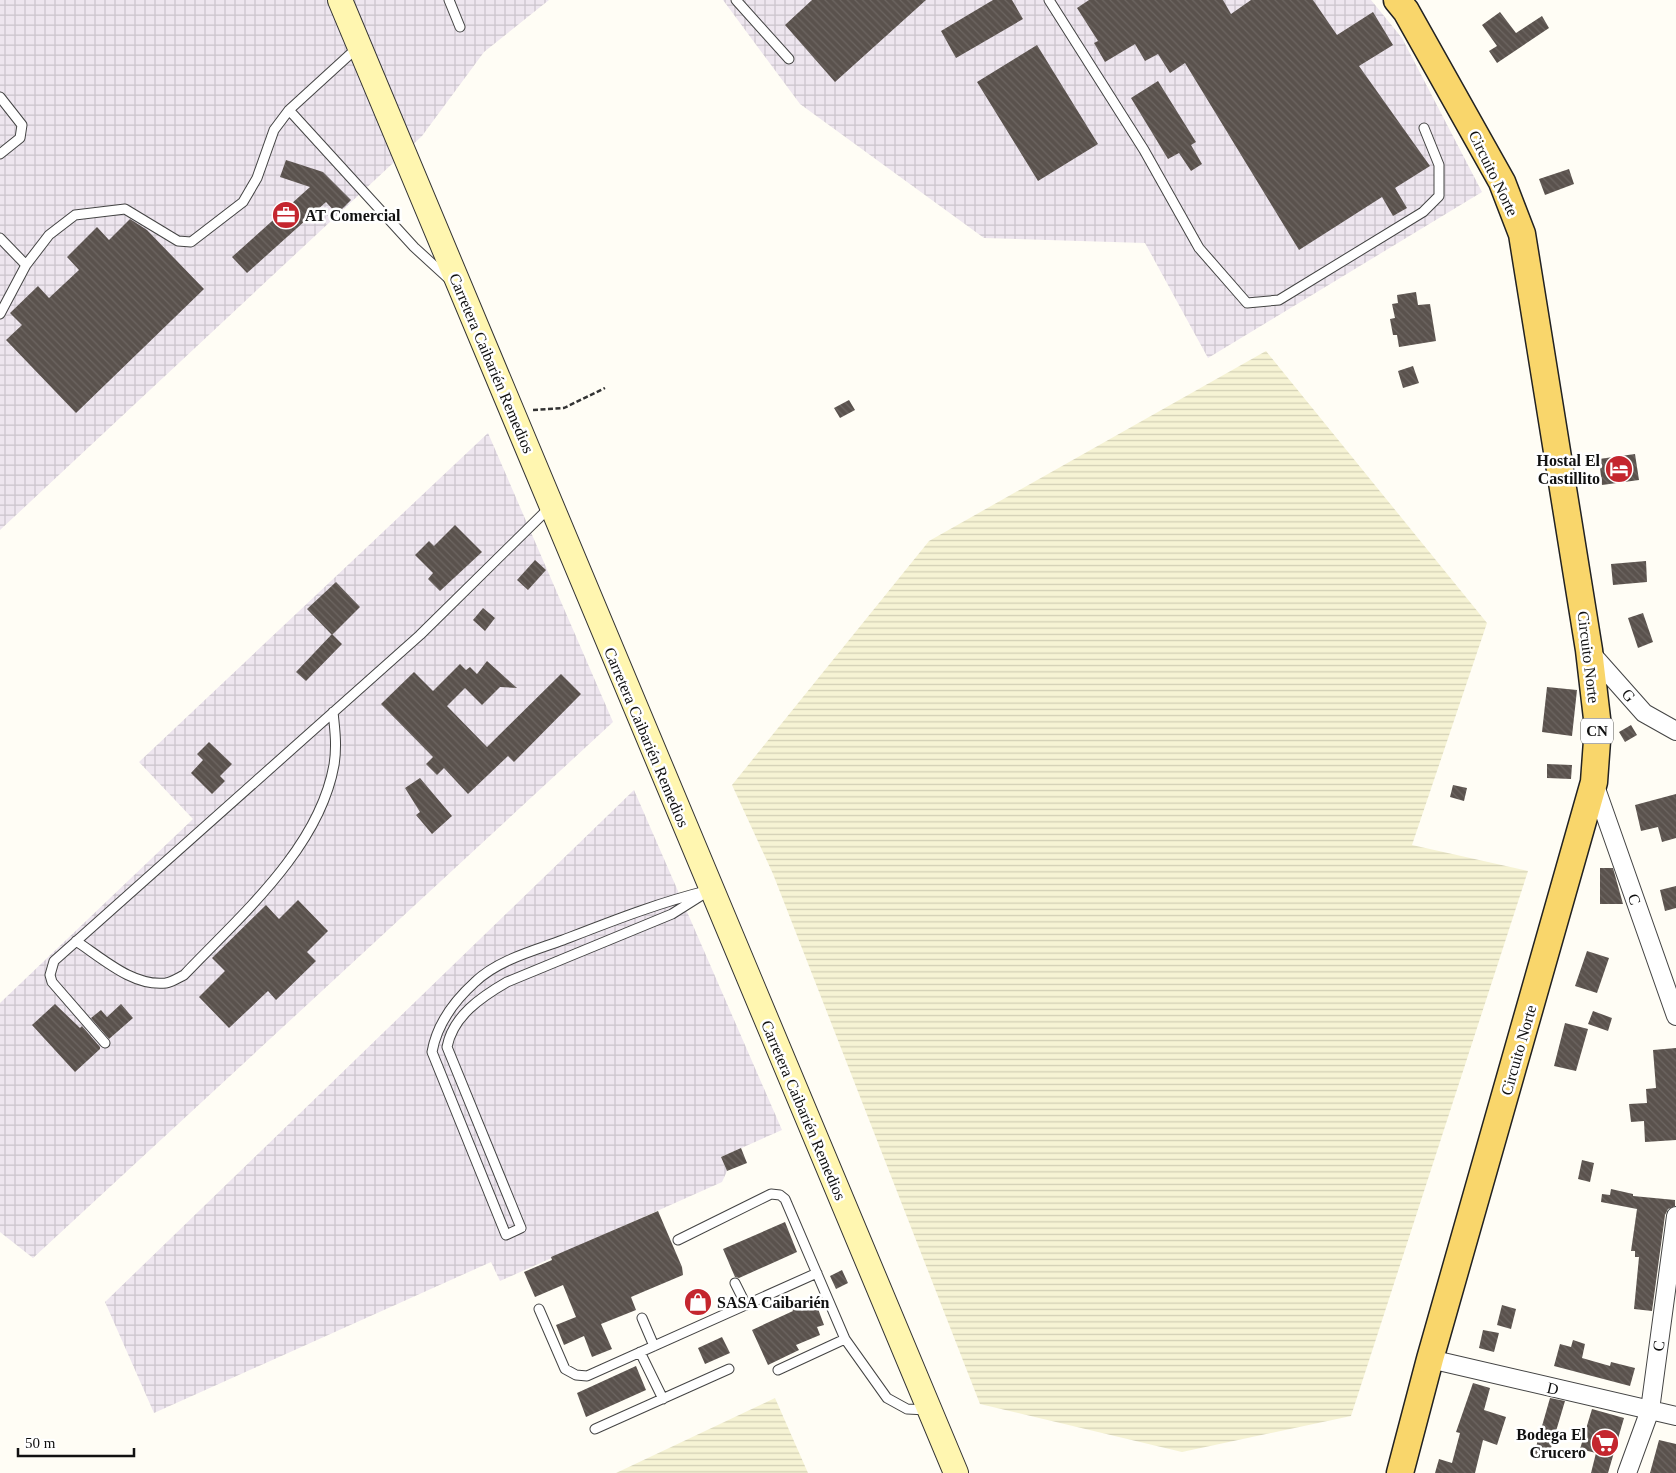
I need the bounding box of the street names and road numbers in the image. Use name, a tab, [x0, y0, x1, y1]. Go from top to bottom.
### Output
street label: Circuito Norte	[1466, 128, 1522, 219]
street label: Carretera Caibarién Remedios	[446, 271, 537, 456]
street label: Circuito Norte	[1574, 610, 1603, 704]
street label: Carretera Caibarién Remedios	[601, 645, 692, 830]
street label: G	[1618, 685, 1639, 706]
road number: CN	[1581, 718, 1613, 744]
street label: C	[1625, 891, 1644, 907]
street label: Circuito Norte	[1498, 1003, 1539, 1097]
street label: Carretera Caibarién Remedios	[758, 1018, 849, 1203]
street label: C	[1649, 1340, 1668, 1353]
street label: D	[1545, 1379, 1560, 1398]

